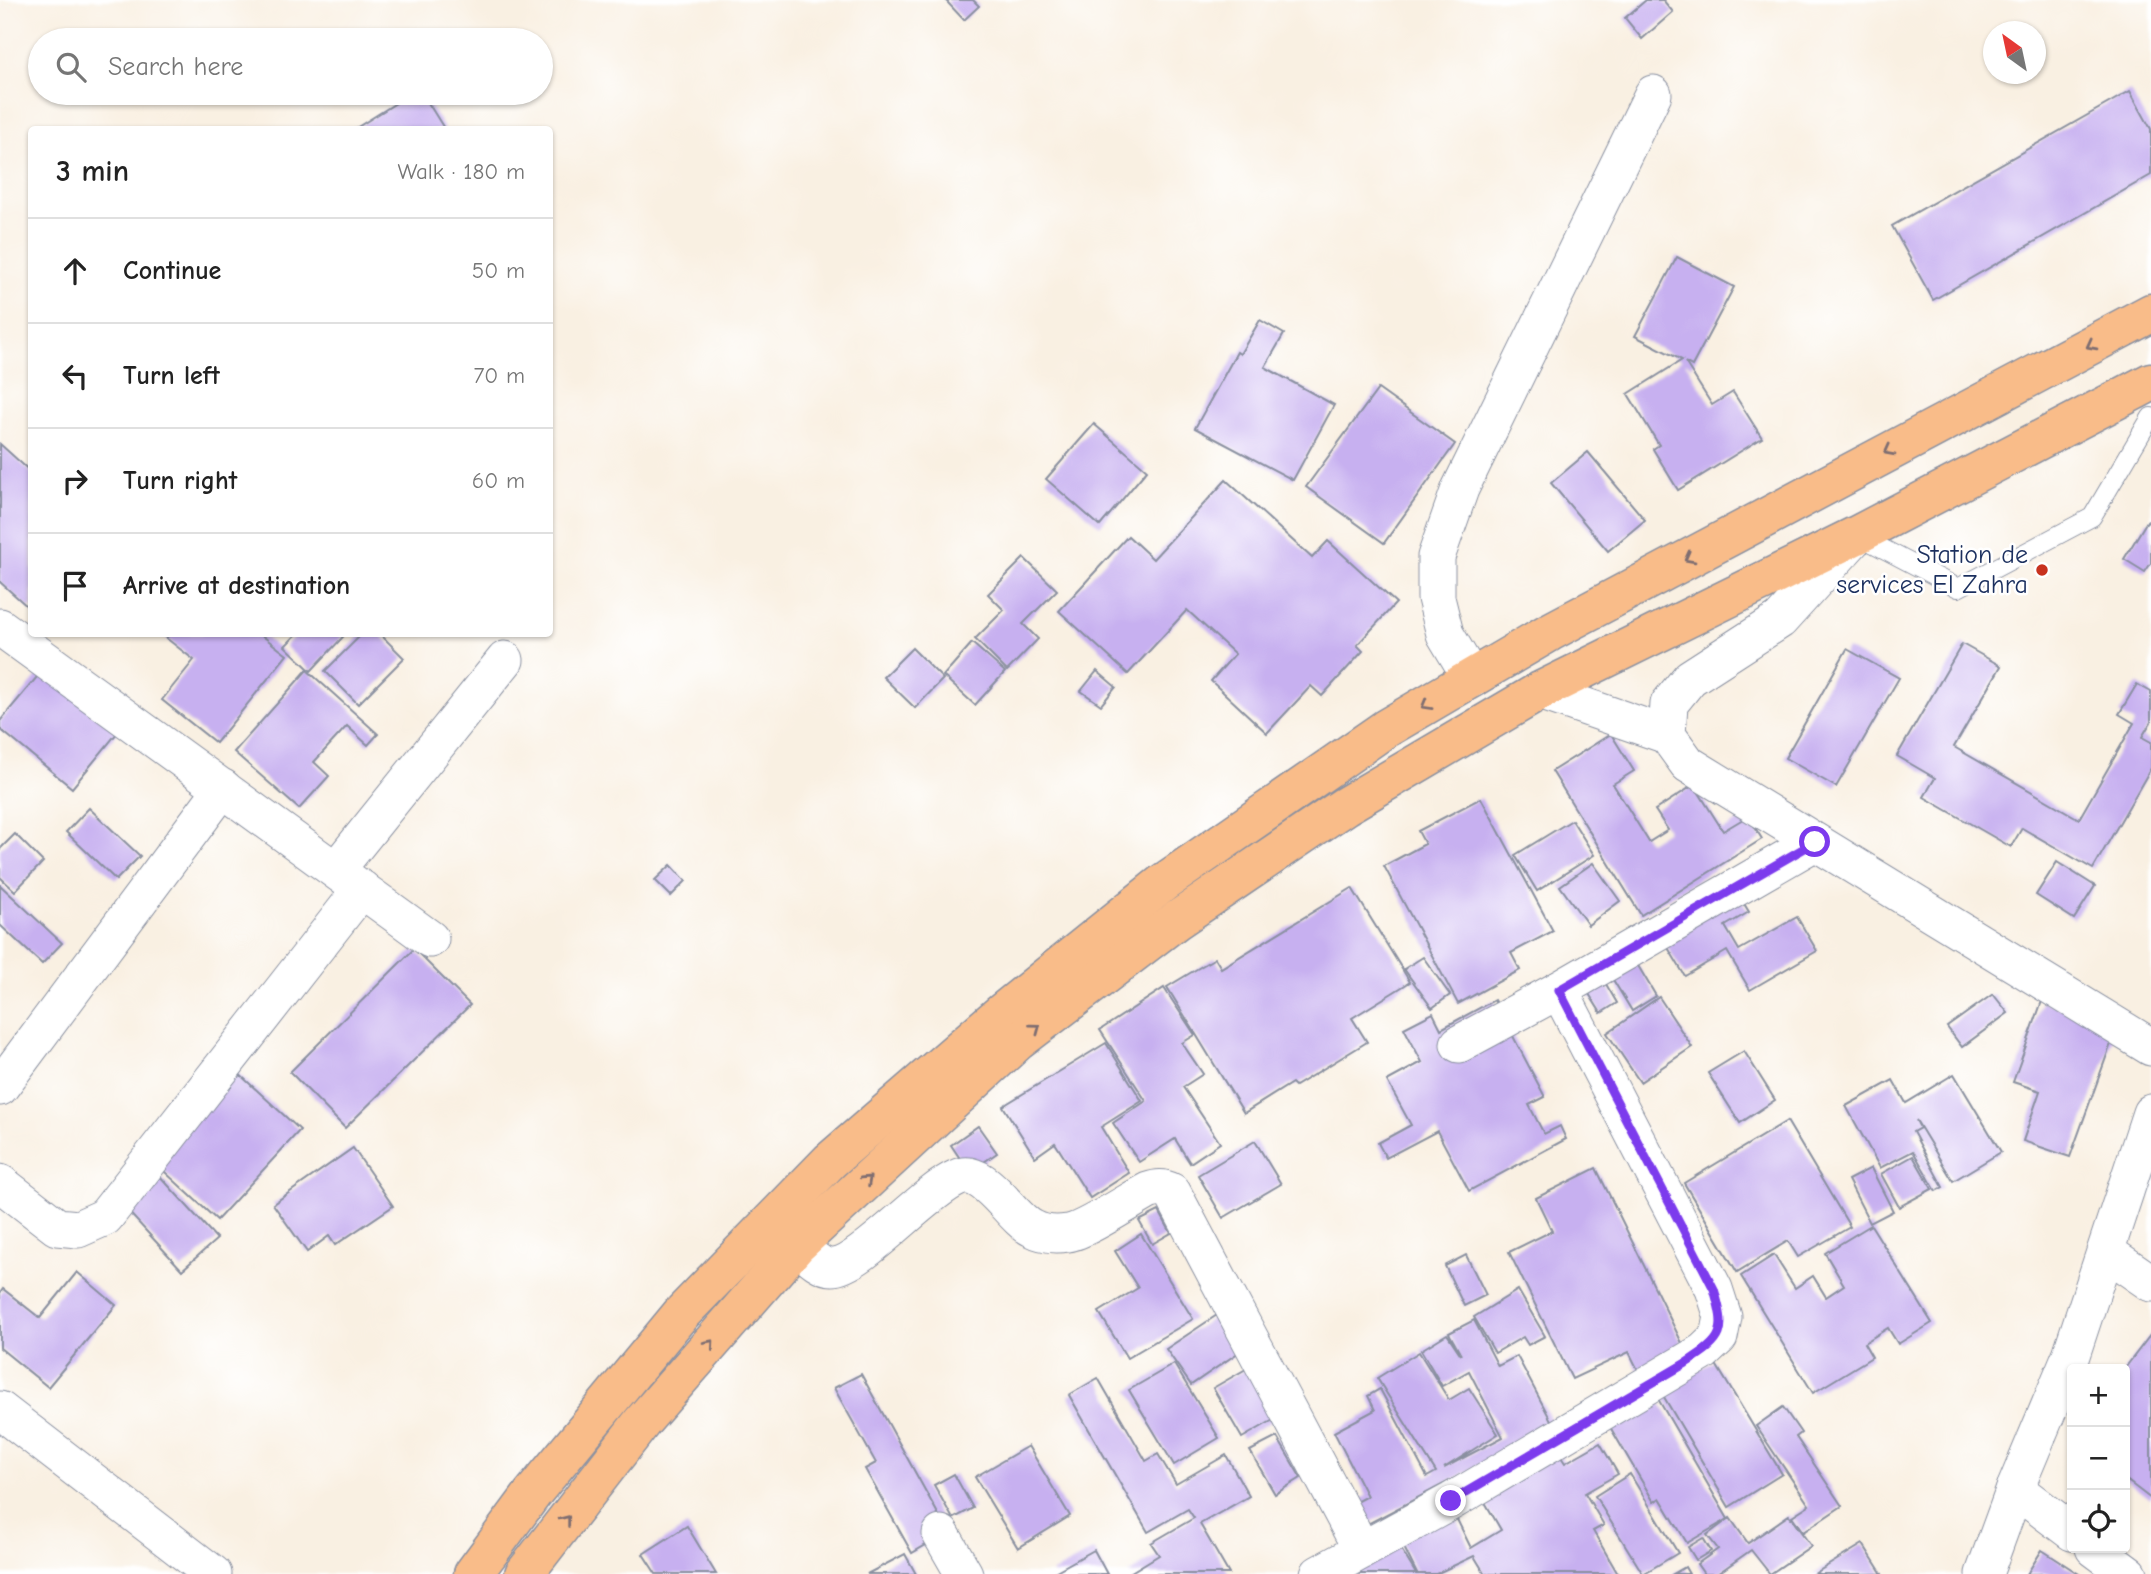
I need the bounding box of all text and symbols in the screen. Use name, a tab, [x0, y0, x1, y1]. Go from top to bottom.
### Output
north arrow	[1983, 21, 2046, 84]
search box	[28, 28, 553, 105]
icon: search	[52, 48, 90, 86]
text: Search here	[108, 52, 243, 82]
text: 3 min	[56, 154, 129, 189]
text: Walk · 180 m	[398, 158, 525, 185]
icon: ahead	[56, 252, 94, 290]
text: Continue	[123, 256, 221, 286]
text: 50 m	[472, 257, 525, 284]
one-way arrow	[2085, 336, 2098, 350]
icon: left	[56, 357, 94, 395]
text: Turn left	[123, 361, 220, 391]
text: 70 m	[473, 362, 525, 389]
one-way arrow	[1884, 442, 1896, 456]
icon: right	[56, 462, 94, 500]
text: Turn right	[123, 466, 237, 496]
text: 60 m	[472, 467, 525, 494]
place label: Station de services El Zahra	[1836, 540, 2028, 600]
one-way arrow	[1683, 549, 1696, 563]
marker: Station de services El Zahra	[2034, 562, 2050, 578]
icon: arrive	[56, 567, 94, 605]
text: Arrive at destination	[123, 571, 350, 601]
one-way arrow	[1421, 697, 1434, 710]
route start	[1799, 826, 1830, 857]
one-way arrow	[1028, 1023, 1040, 1036]
one-way arrow	[859, 1176, 872, 1189]
one-way arrow	[702, 1340, 714, 1353]
map controls	[2067, 1364, 2130, 1553]
button: +	[2067, 1364, 2130, 1427]
button: −	[2067, 1427, 2130, 1490]
route end	[1435, 1485, 1466, 1516]
button: locate	[2067, 1490, 2130, 1553]
one-way arrow	[557, 1516, 570, 1528]

